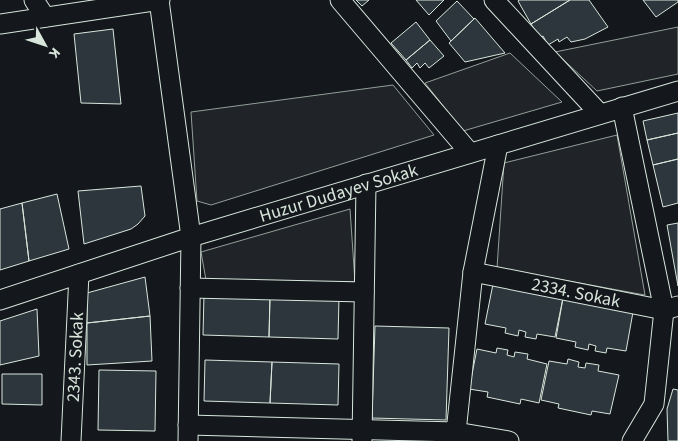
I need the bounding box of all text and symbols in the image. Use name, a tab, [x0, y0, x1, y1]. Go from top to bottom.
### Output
north arrow	[20, 20, 70, 70]
text: K	[44, 43, 65, 63]
street label: Huzur Dudayev Sokak	[256, 157, 421, 228]
street label: 2334. Sokak	[529, 271, 623, 314]
street label: 2343. Sokak	[60, 311, 90, 403]

